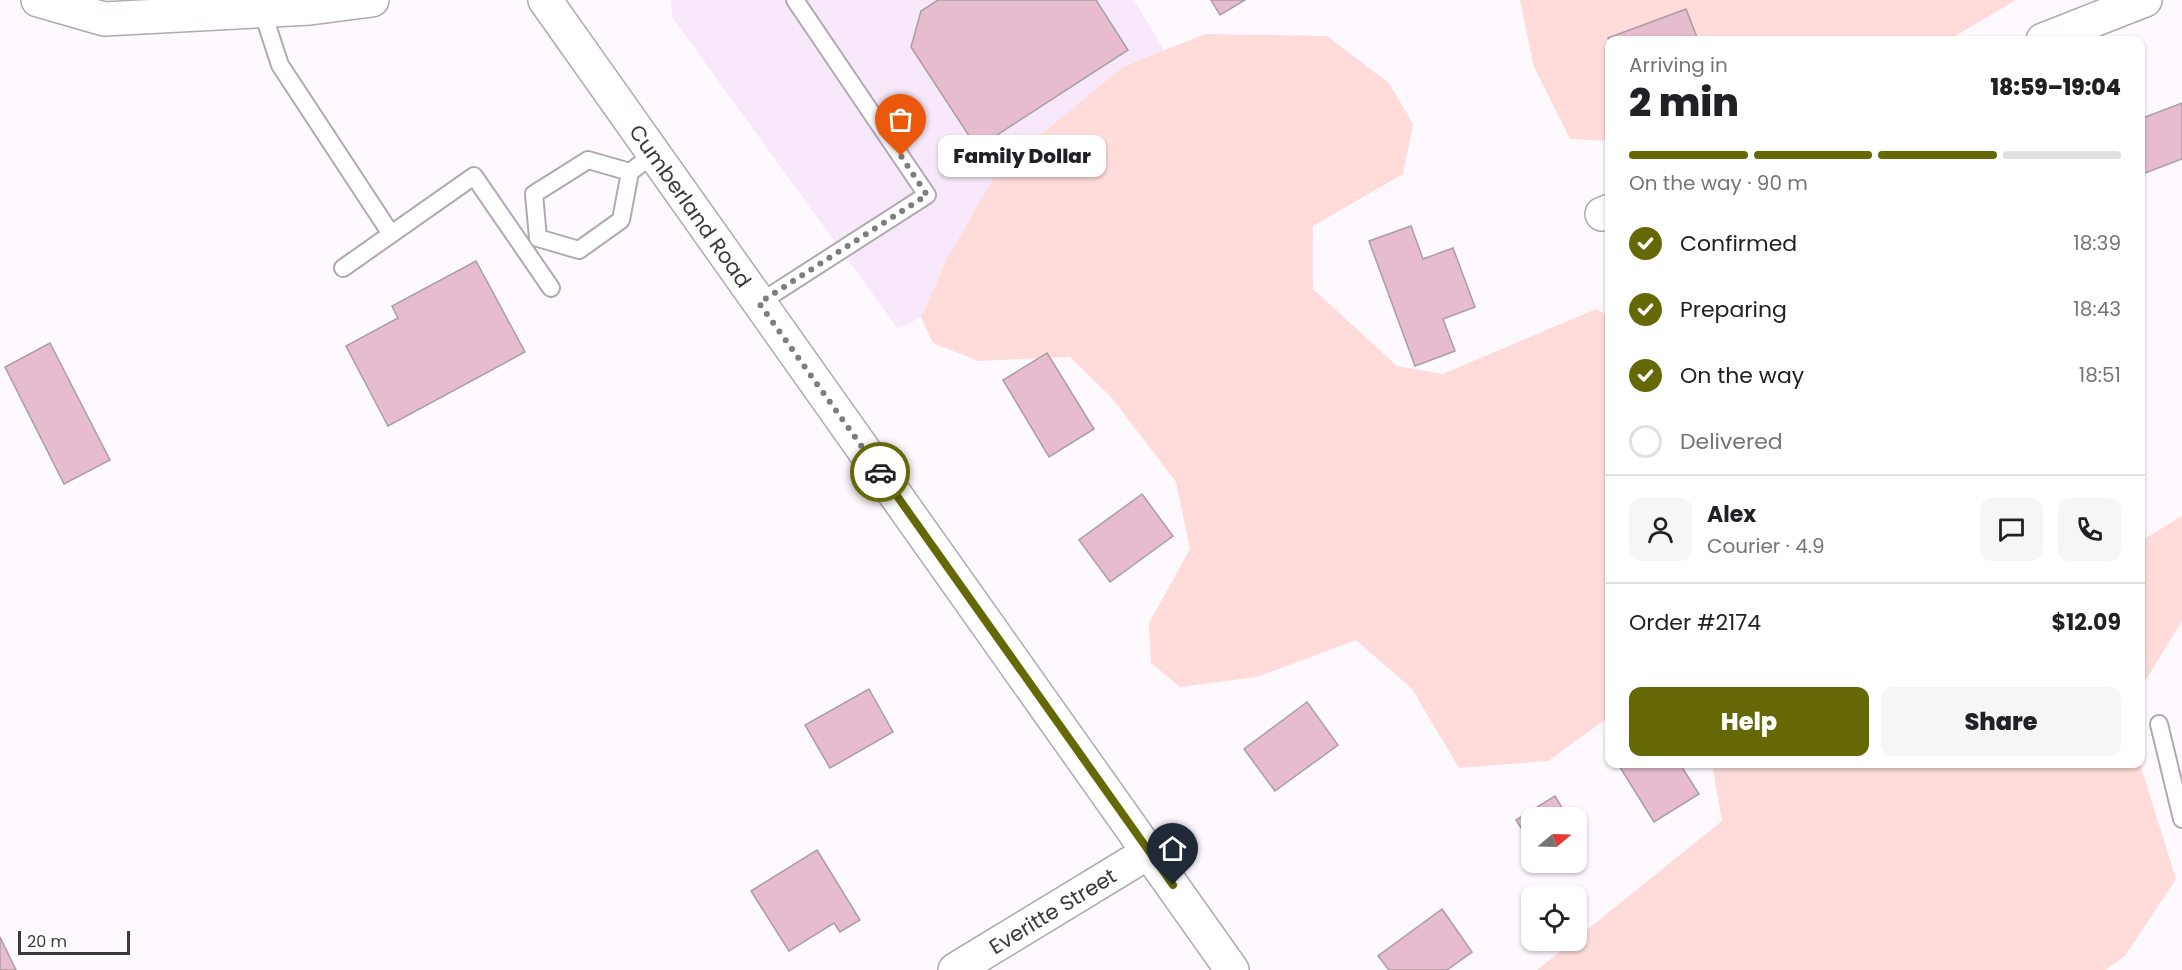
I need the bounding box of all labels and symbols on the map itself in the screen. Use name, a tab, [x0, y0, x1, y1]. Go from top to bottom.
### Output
pin	[875, 94, 926, 156]
street label: Cumberland Road	[623, 118, 758, 293]
callout: Family Dollar	[937, 135, 1105, 177]
courier	[850, 442, 910, 502]
north arrow	[1521, 807, 1587, 873]
pin	[1147, 823, 1198, 885]
street label: Everitte Street	[983, 861, 1121, 961]
scale bar	[18, 928, 130, 956]

